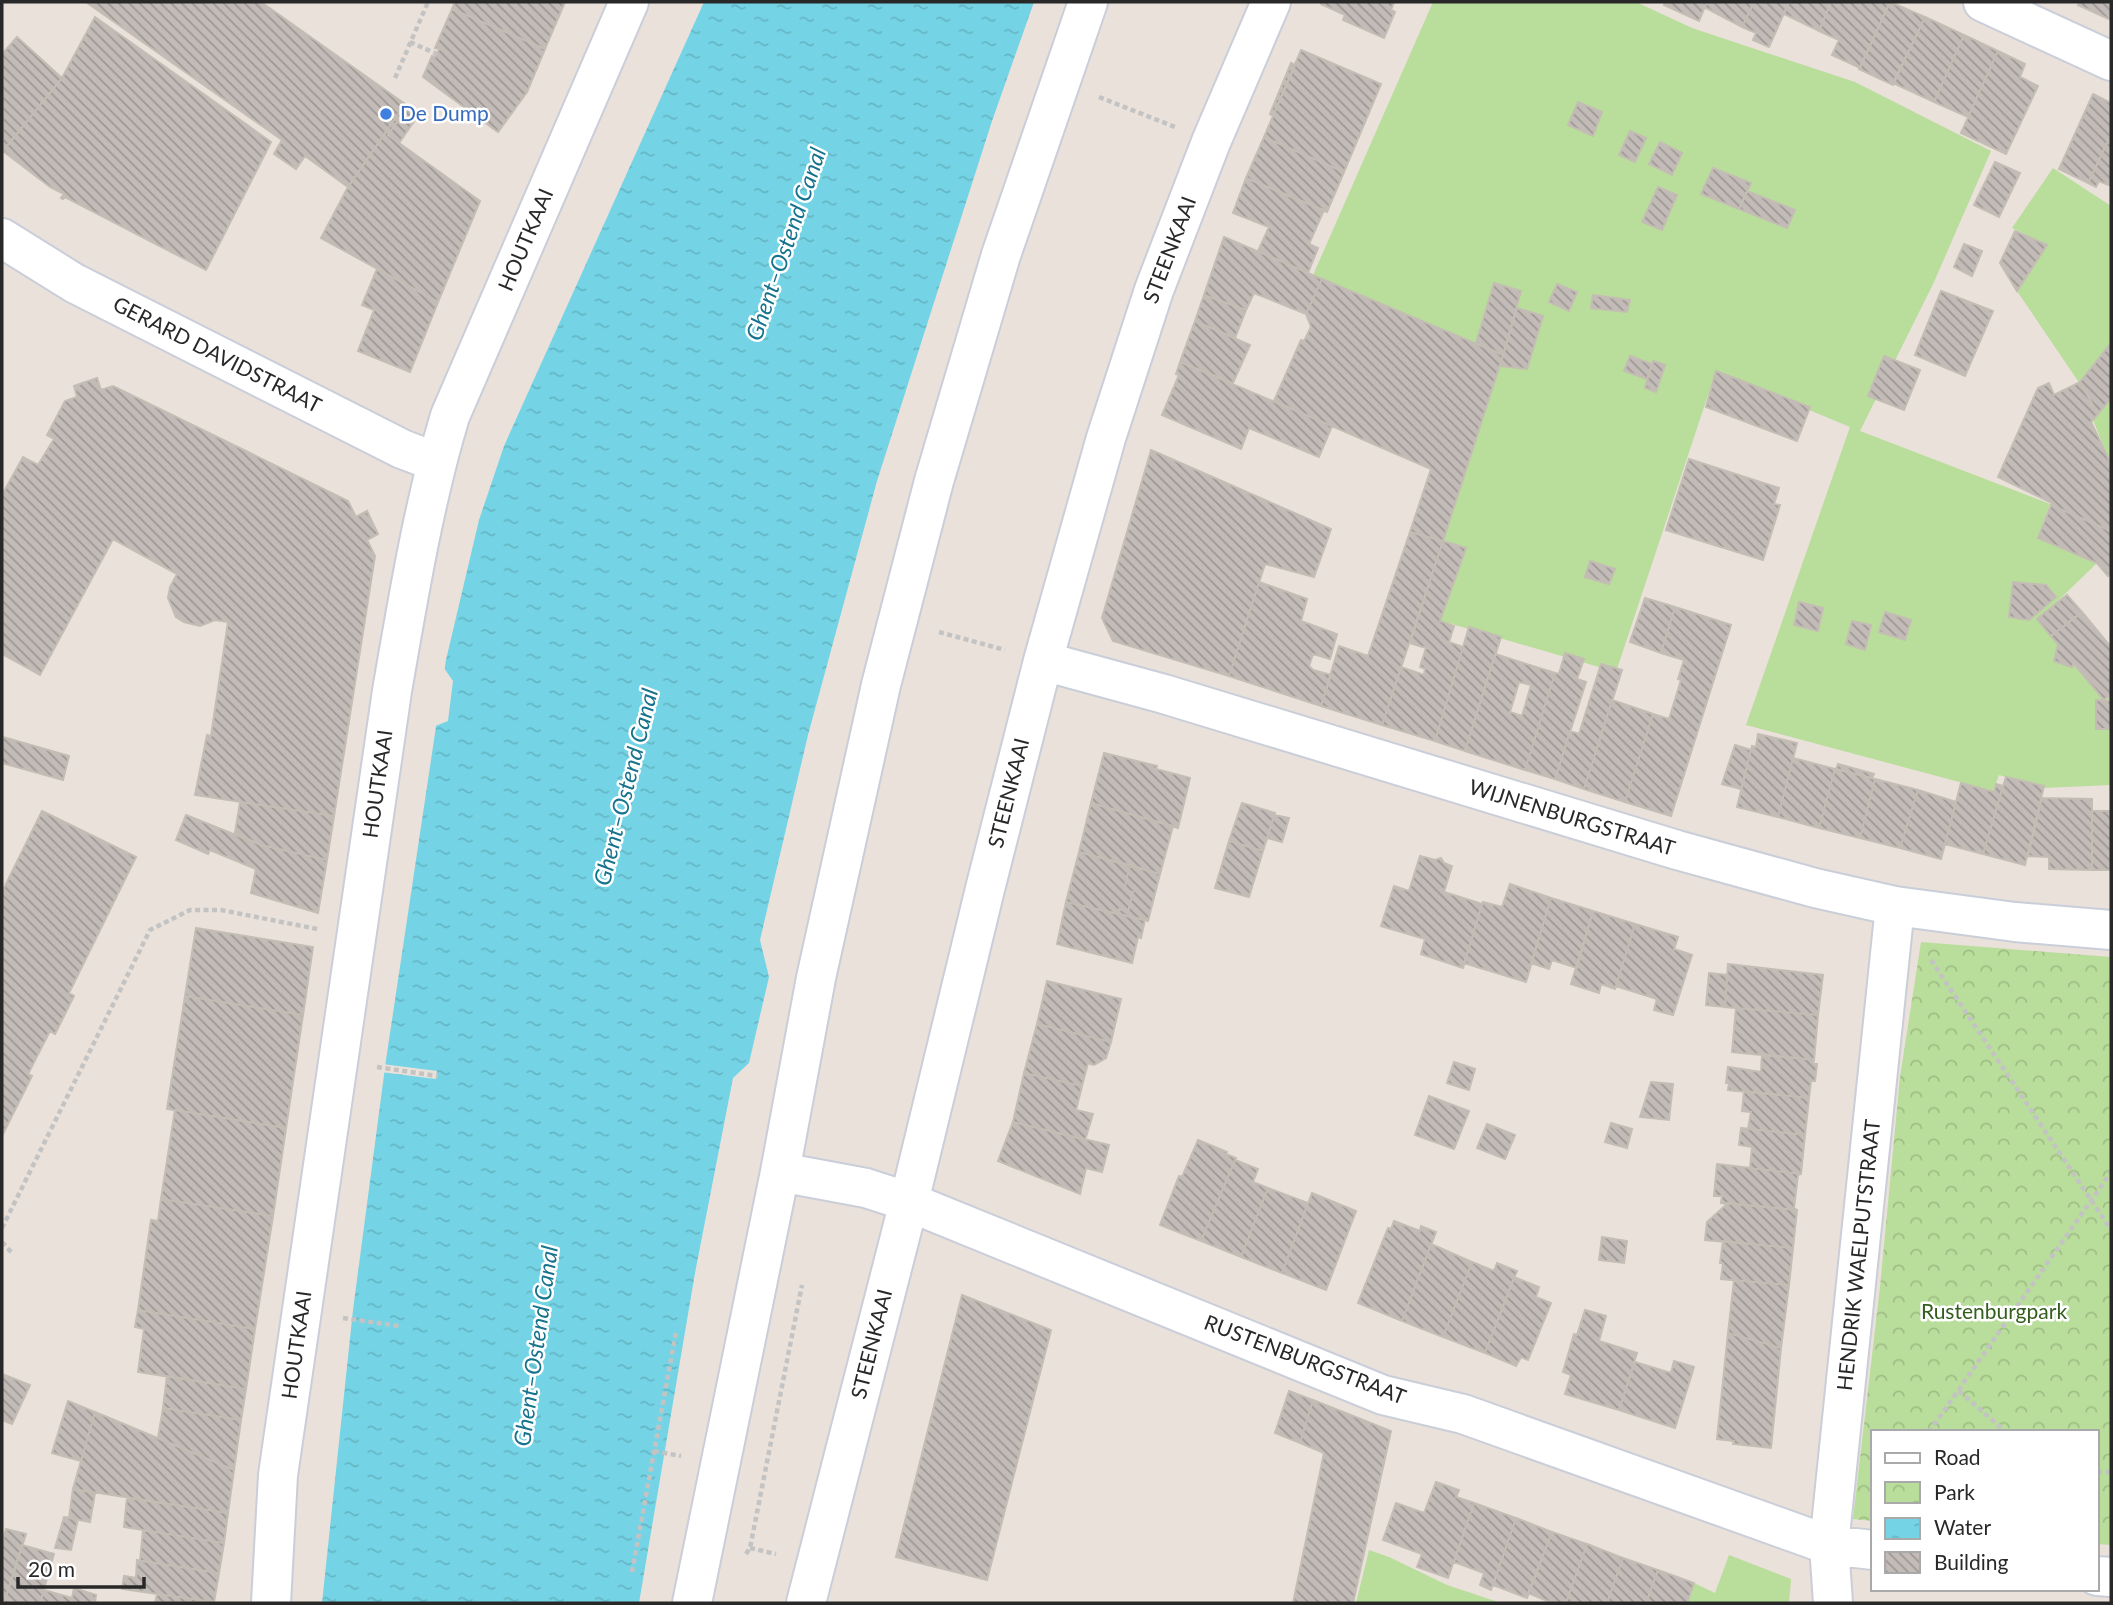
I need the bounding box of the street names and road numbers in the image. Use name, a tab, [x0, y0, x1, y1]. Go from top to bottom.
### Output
street label: HOUTKAAI	[492, 184, 557, 294]
street label: STEENKAAI	[1137, 193, 1200, 306]
street label: GERARD DAVIDSTRAAT	[109, 290, 327, 417]
street label: HOUTKAAI	[357, 728, 396, 839]
street label: STEENKAAI	[982, 735, 1033, 850]
street label: WIJNENBURGSTRAAT	[1466, 773, 1679, 860]
street label: HENDRIK WAELPUTSTRAAT	[1831, 1117, 1884, 1392]
street label: STEENKAAI	[845, 1286, 896, 1401]
street label: HOUTKAAI	[276, 1289, 315, 1400]
street label: RUSTENBURGSTRAAT	[1201, 1309, 1411, 1409]

